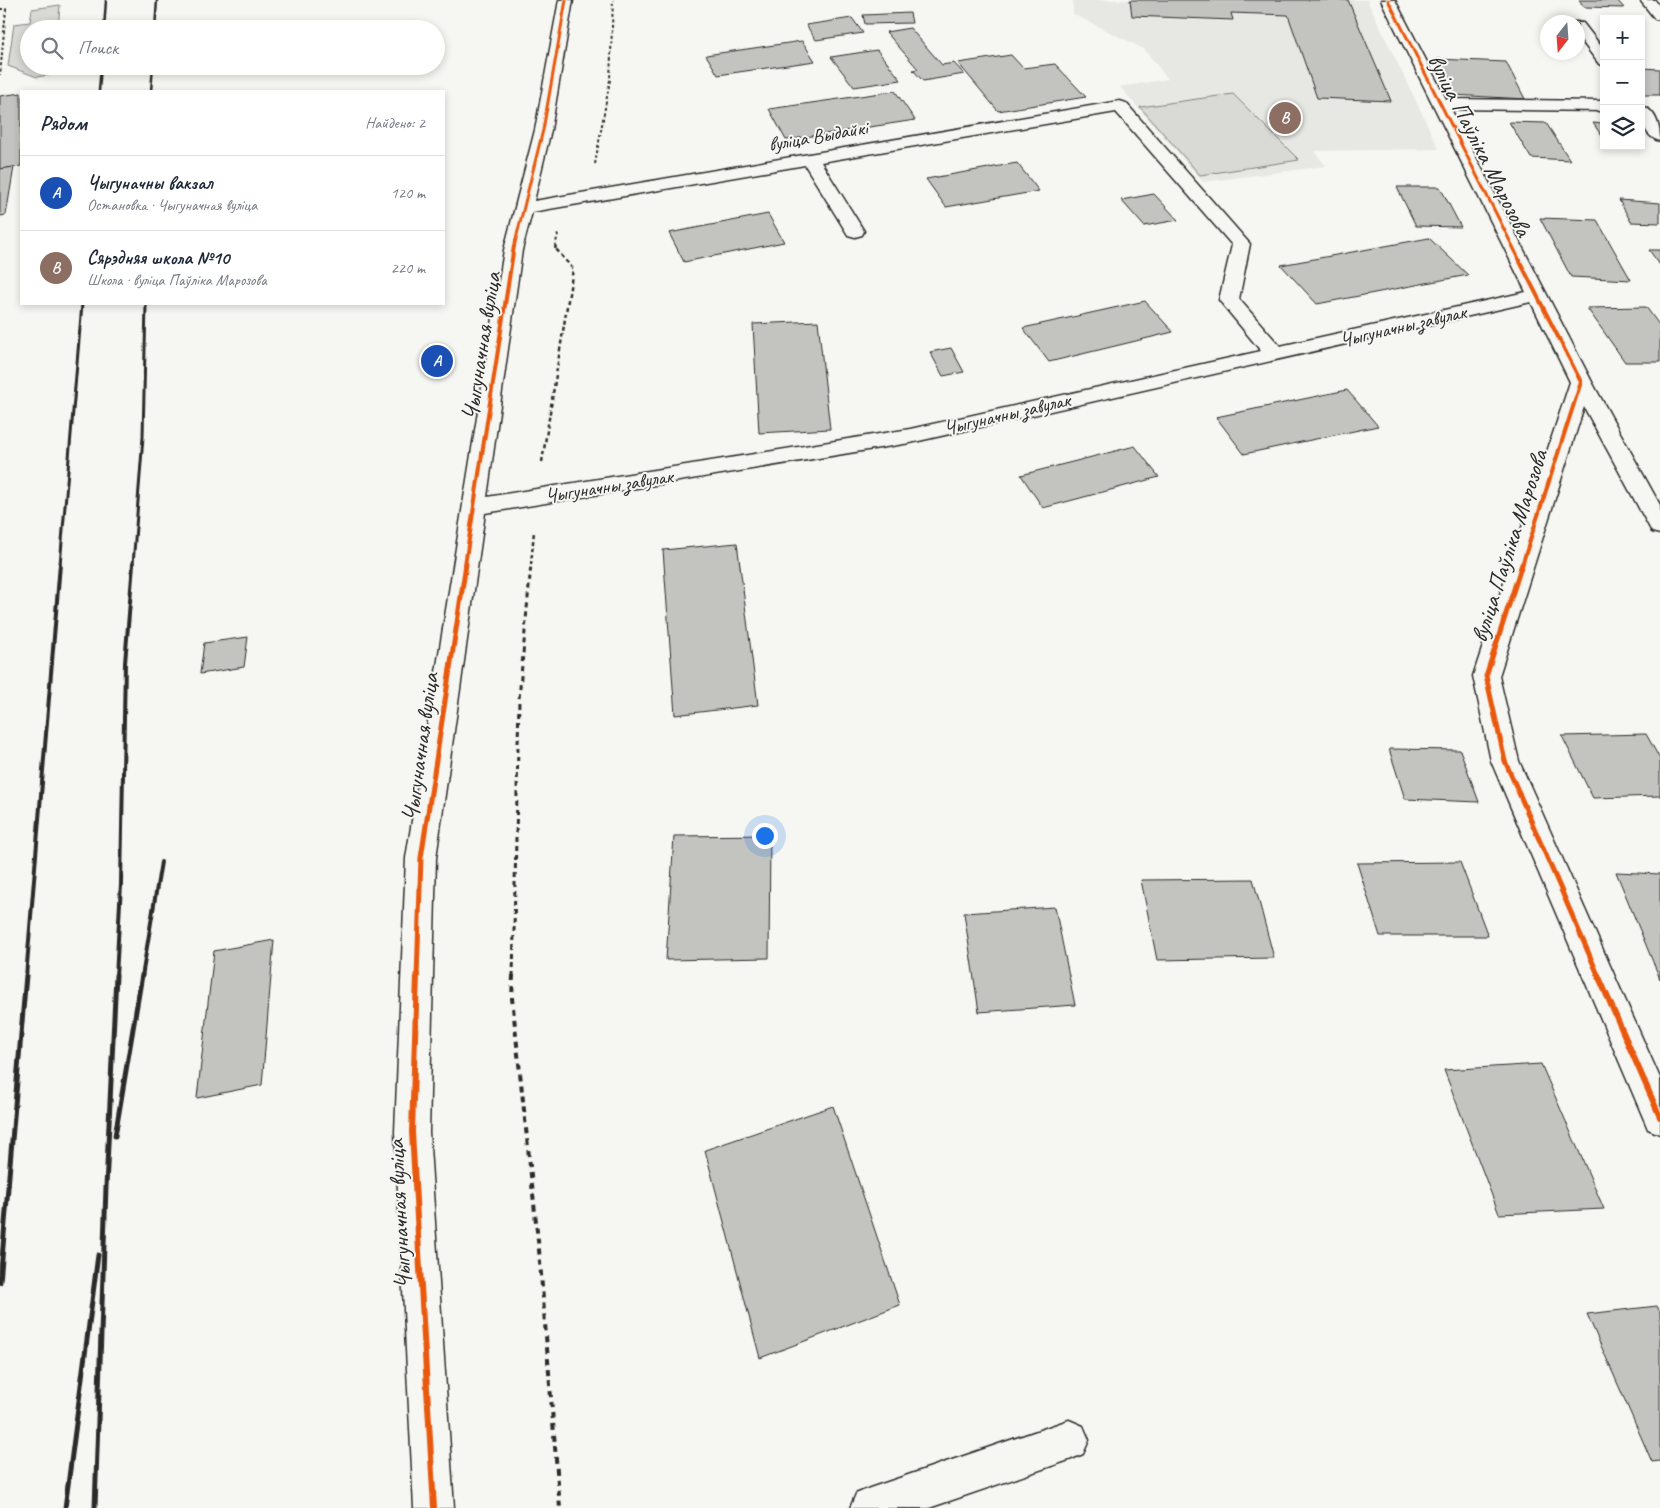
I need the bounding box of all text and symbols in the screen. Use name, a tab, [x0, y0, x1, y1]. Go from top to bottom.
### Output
north arrow	[1540, 15, 1585, 60]
map controls	[1600, 15, 1645, 150]
button: +	[1600, 15, 1645, 60]
search box	[20, 20, 445, 75]
icon: search	[38, 34, 66, 62]
text: Поиск	[78, 36, 118, 60]
street label: вуліца Паўліка Марозова	[1421, 49, 1540, 242]
button: −	[1600, 60, 1645, 105]
pin: B	[1269, 99, 1301, 137]
button: layers	[1600, 105, 1645, 150]
text: Рядом	[40, 110, 87, 136]
text: Найдено: 2	[365, 113, 425, 133]
street label: вуліца Выдайкі	[766, 115, 872, 157]
text: Чыгуначны вакзал	[87, 171, 213, 195]
text: A	[52, 183, 60, 203]
text: 120 m	[391, 183, 425, 203]
text: Остановка · Чыгуначная вуліца	[87, 195, 257, 215]
text: Сярэдняя школа №10	[87, 246, 229, 270]
text: B	[52, 258, 60, 278]
text: 220 m	[391, 258, 425, 278]
street label: Чыгуначная вуліца	[454, 268, 508, 422]
text: Школа · вуліца Паўліка Марозова	[87, 270, 267, 290]
street label: Чыгуначны завулак	[1338, 299, 1470, 354]
pin: A	[421, 342, 453, 380]
street label: Чыгуначны завулак	[942, 387, 1074, 442]
street label: вуліца Паўліка Марозова	[1464, 445, 1555, 646]
street label: Чыгуначны завулак	[544, 463, 676, 509]
street label: Чыгуначная вуліца	[395, 669, 445, 823]
your location	[752, 823, 778, 849]
street label: Чыгуначная вуліца	[380, 1137, 418, 1289]

